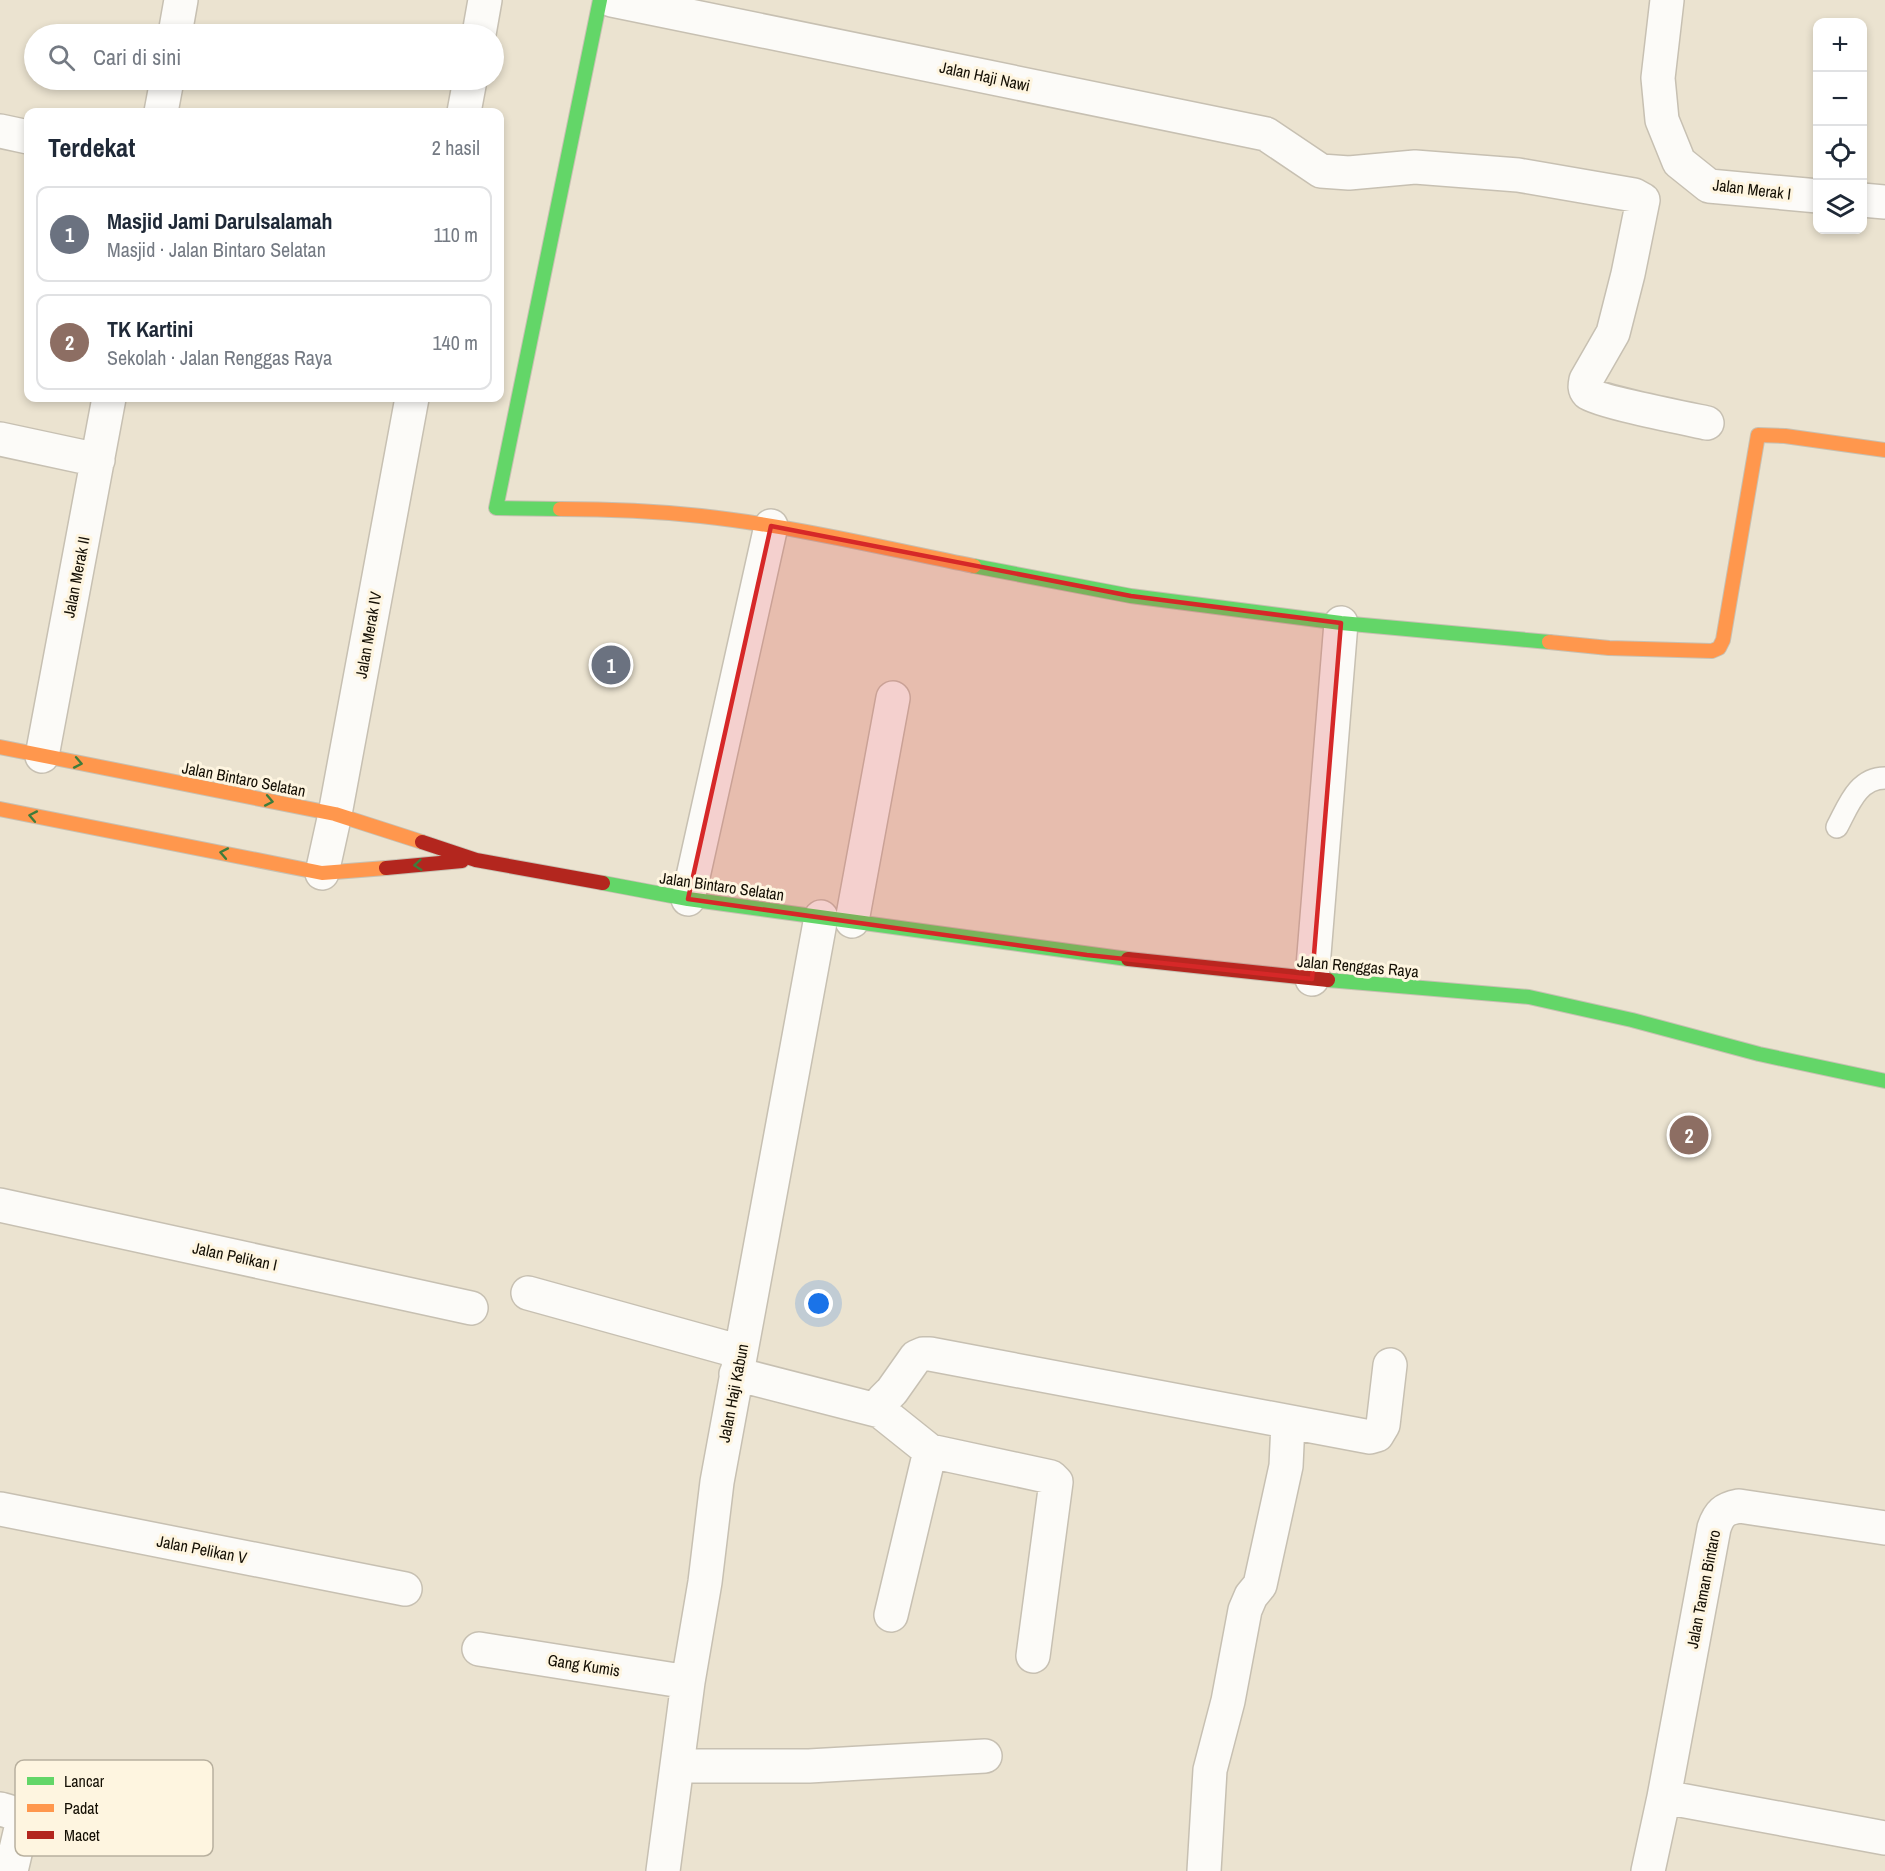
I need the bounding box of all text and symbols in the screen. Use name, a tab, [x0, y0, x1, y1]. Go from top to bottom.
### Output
map controls	[1813, 18, 1867, 234]
button: +	[1813, 18, 1867, 72]
search box	[24, 24, 504, 90]
icon: search	[45, 41, 78, 74]
text: Cari di sini	[93, 42, 181, 72]
street label: Jalan Haji Nawi	[938, 56, 1032, 96]
button: −	[1813, 72, 1867, 126]
button: locate	[1813, 126, 1867, 180]
text: Terdekat	[48, 130, 135, 165]
text: 2 hasil	[432, 134, 480, 161]
street label: Jalan Merak I	[1712, 173, 1792, 205]
button: layers	[1813, 180, 1867, 234]
text: Masjid Jami Darulsalamah	[107, 206, 333, 236]
text: 1	[65, 221, 74, 248]
text: 110 m	[434, 221, 478, 248]
text: Masjid · Jalan Bintaro Selatan	[107, 236, 326, 263]
text: TK Kartini	[107, 314, 193, 344]
text: 2	[65, 329, 74, 356]
text: 140 m	[432, 329, 478, 356]
text: Sekolah · Jalan Renggas Raya	[107, 344, 332, 371]
street label: Jalan Merak II	[57, 534, 95, 620]
street label: Jalan Merak IV	[350, 590, 386, 680]
pin: 1	[592, 642, 630, 688]
one-way arrow	[73, 756, 83, 769]
street label: Jalan Bintaro Selatan	[180, 756, 308, 802]
one-way arrow	[264, 794, 274, 807]
one-way arrow	[28, 810, 38, 823]
one-way arrow	[219, 847, 229, 860]
one-way arrow	[413, 858, 422, 871]
street label: Jalan Bintaro Selatan	[658, 866, 786, 906]
street label: Jalan Renggas Raya	[1296, 950, 1420, 982]
pin: 2	[1670, 1112, 1708, 1158]
street label: Jalan Pelikan I	[191, 1236, 279, 1276]
your location	[804, 1289, 833, 1318]
street label: Jalan Haji Kabun	[713, 1342, 753, 1444]
street label: Jalan Taman Bintaro	[1681, 1528, 1725, 1650]
street label: Jalan Pelikan V	[155, 1530, 249, 1569]
street label: Gang Kumis	[546, 1648, 622, 1682]
legend	[15, 1760, 213, 1856]
text: Lancar	[64, 1770, 105, 1792]
text: Padat	[64, 1797, 99, 1819]
text: Macet	[64, 1824, 100, 1846]

